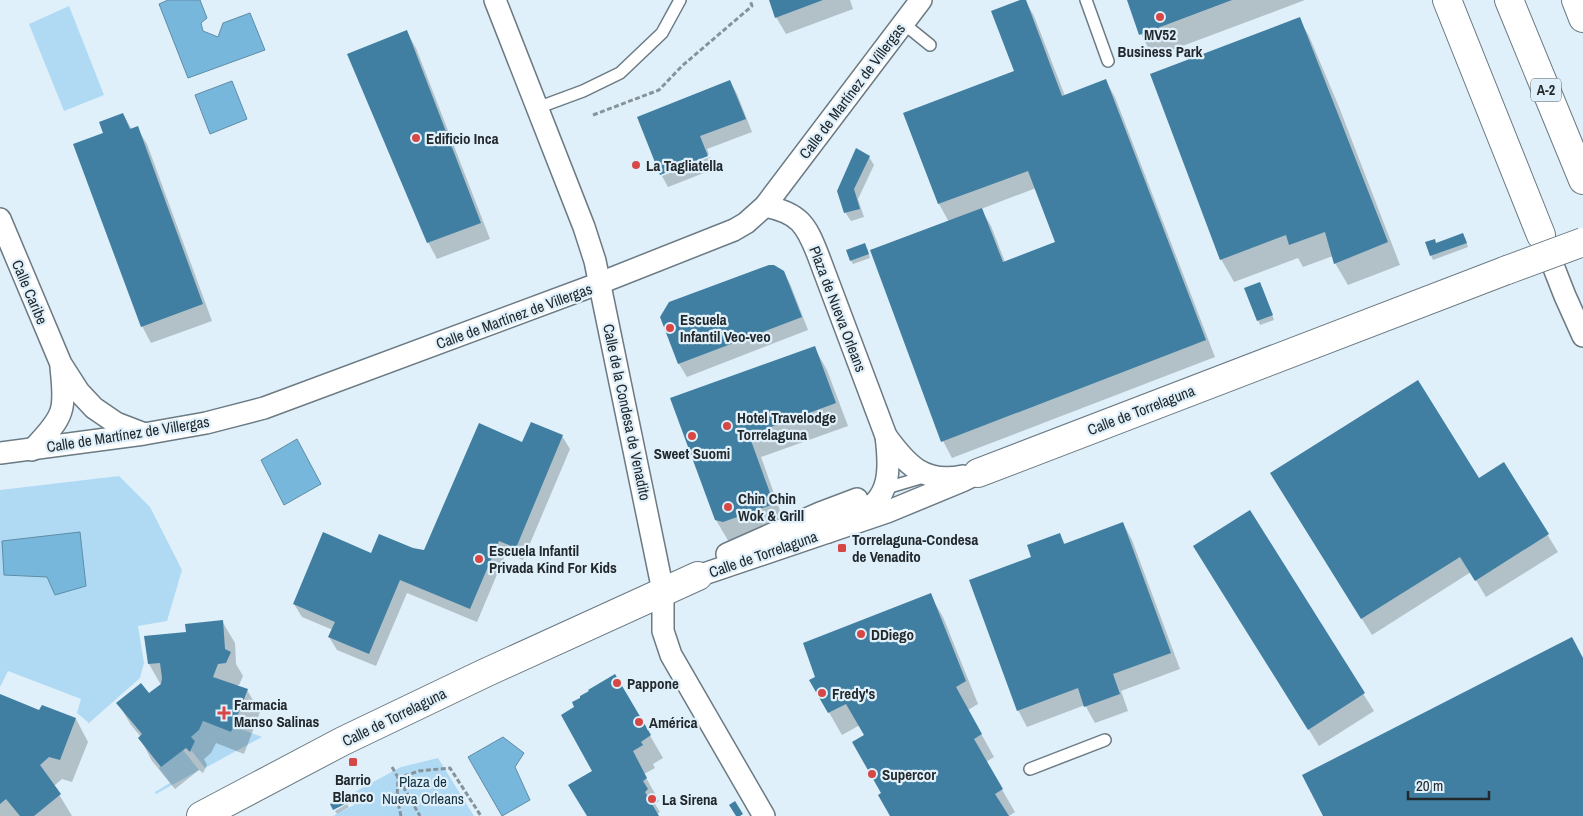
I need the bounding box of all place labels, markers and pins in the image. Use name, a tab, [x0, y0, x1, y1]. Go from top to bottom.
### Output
marker: MV52 Business Park	[1154, 11, 1166, 23]
place label: MV52 Business Park	[1118, 24, 1203, 62]
place label: Edificio Inca	[426, 128, 499, 149]
marker: Edificio Inca	[410, 132, 422, 144]
place label: La Tagliatella	[646, 155, 723, 176]
marker: La Tagliatella	[630, 159, 642, 171]
place label: Escuela Infantil Veo-veo	[680, 309, 771, 347]
marker: Escuela Infantil Veo-veo	[664, 322, 676, 334]
place label: Hotel Travelodge Torrelaguna	[737, 407, 836, 445]
marker: Hotel Travelodge Torrelaguna	[721, 420, 733, 432]
marker: Sweet Suomi	[686, 430, 698, 442]
place label: Sweet Suomi	[654, 443, 730, 464]
place label: Chin Chin Wok & Grill	[738, 488, 804, 526]
marker: Chin Chin Wok & Grill	[722, 501, 734, 513]
place label: Torrelaguna-Condesa de Venadito	[852, 529, 978, 567]
place label: Escuela Infantil Privada Kind For Kids	[489, 540, 617, 578]
marker: Torrelaguna-Condesa de Venadito	[836, 542, 848, 554]
marker: Escuela Infantil Privada Kind For Kids	[473, 553, 485, 565]
place label: DDiego	[871, 624, 914, 645]
marker: DDiego	[855, 628, 867, 640]
place label: Pappone	[627, 673, 679, 694]
marker: Pappone	[611, 677, 623, 689]
place label: Fredy's	[832, 683, 875, 704]
marker: Fredy's	[816, 687, 828, 699]
place label: Farmacia Manso Salinas	[234, 694, 320, 732]
marker: Farmacia Manso Salinas	[218, 707, 230, 719]
place label: América	[649, 712, 698, 733]
marker: América	[633, 716, 645, 728]
marker: Barrio Blanco	[347, 756, 359, 768]
place label: Supercor	[882, 764, 936, 785]
marker: Supercor	[866, 768, 878, 780]
place label: Barrio Blanco	[332, 769, 374, 807]
place label: La Sirena	[662, 789, 718, 810]
marker: La Sirena	[646, 793, 658, 805]

